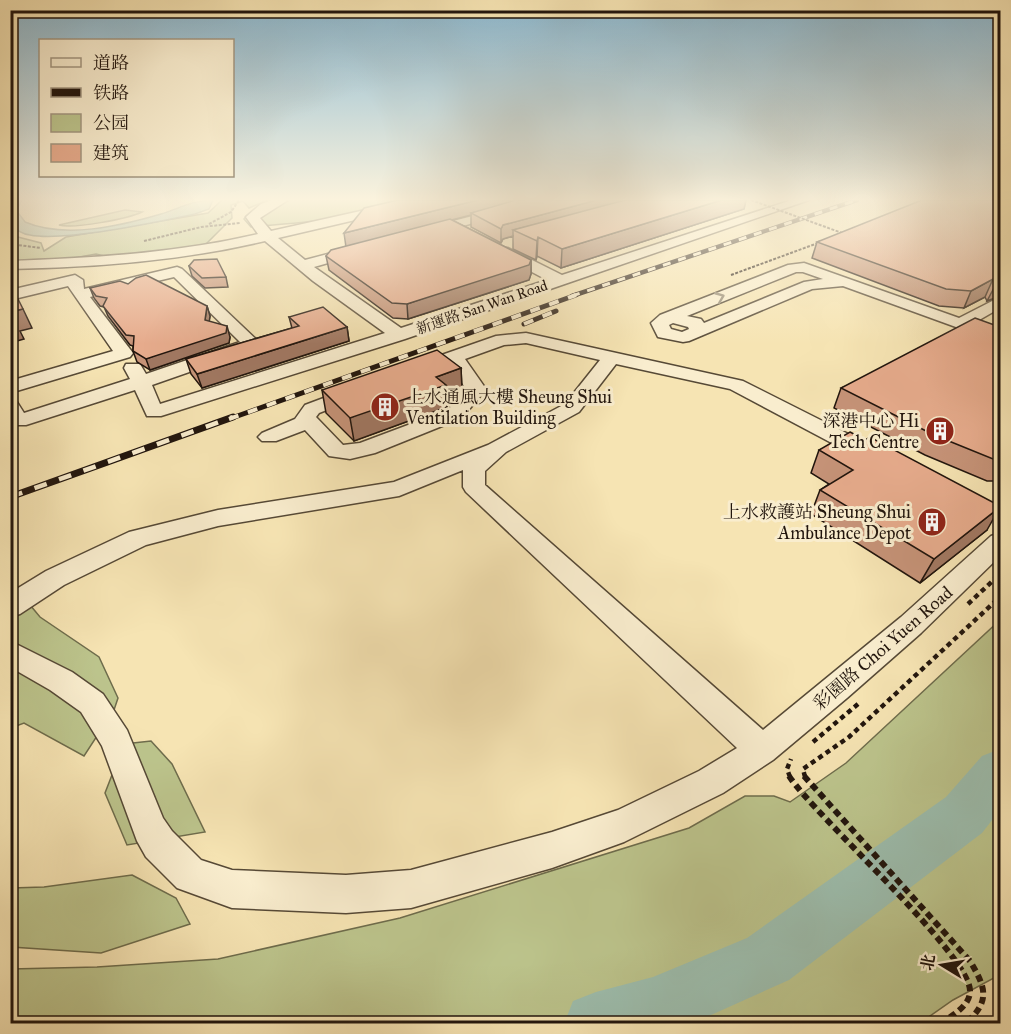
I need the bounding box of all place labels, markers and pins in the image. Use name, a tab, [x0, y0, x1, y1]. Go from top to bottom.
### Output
place label: 上水通風大樓 Sheung Shui Ventilation Building	[405, 386, 612, 430]
building icon: 上水通風大樓 Sheung Shui Ventilation Building	[369, 391, 401, 423]
place label: 深港中心 Hi Tech Centre	[823, 410, 919, 453]
building icon: 深港中心 Hi Tech Centre	[924, 415, 956, 447]
place label: 上水救護站 Sheung Shui Ambulance Depot	[723, 501, 912, 544]
building icon: 上水救護站 Sheung Shui Ambulance Depot	[916, 506, 948, 538]

